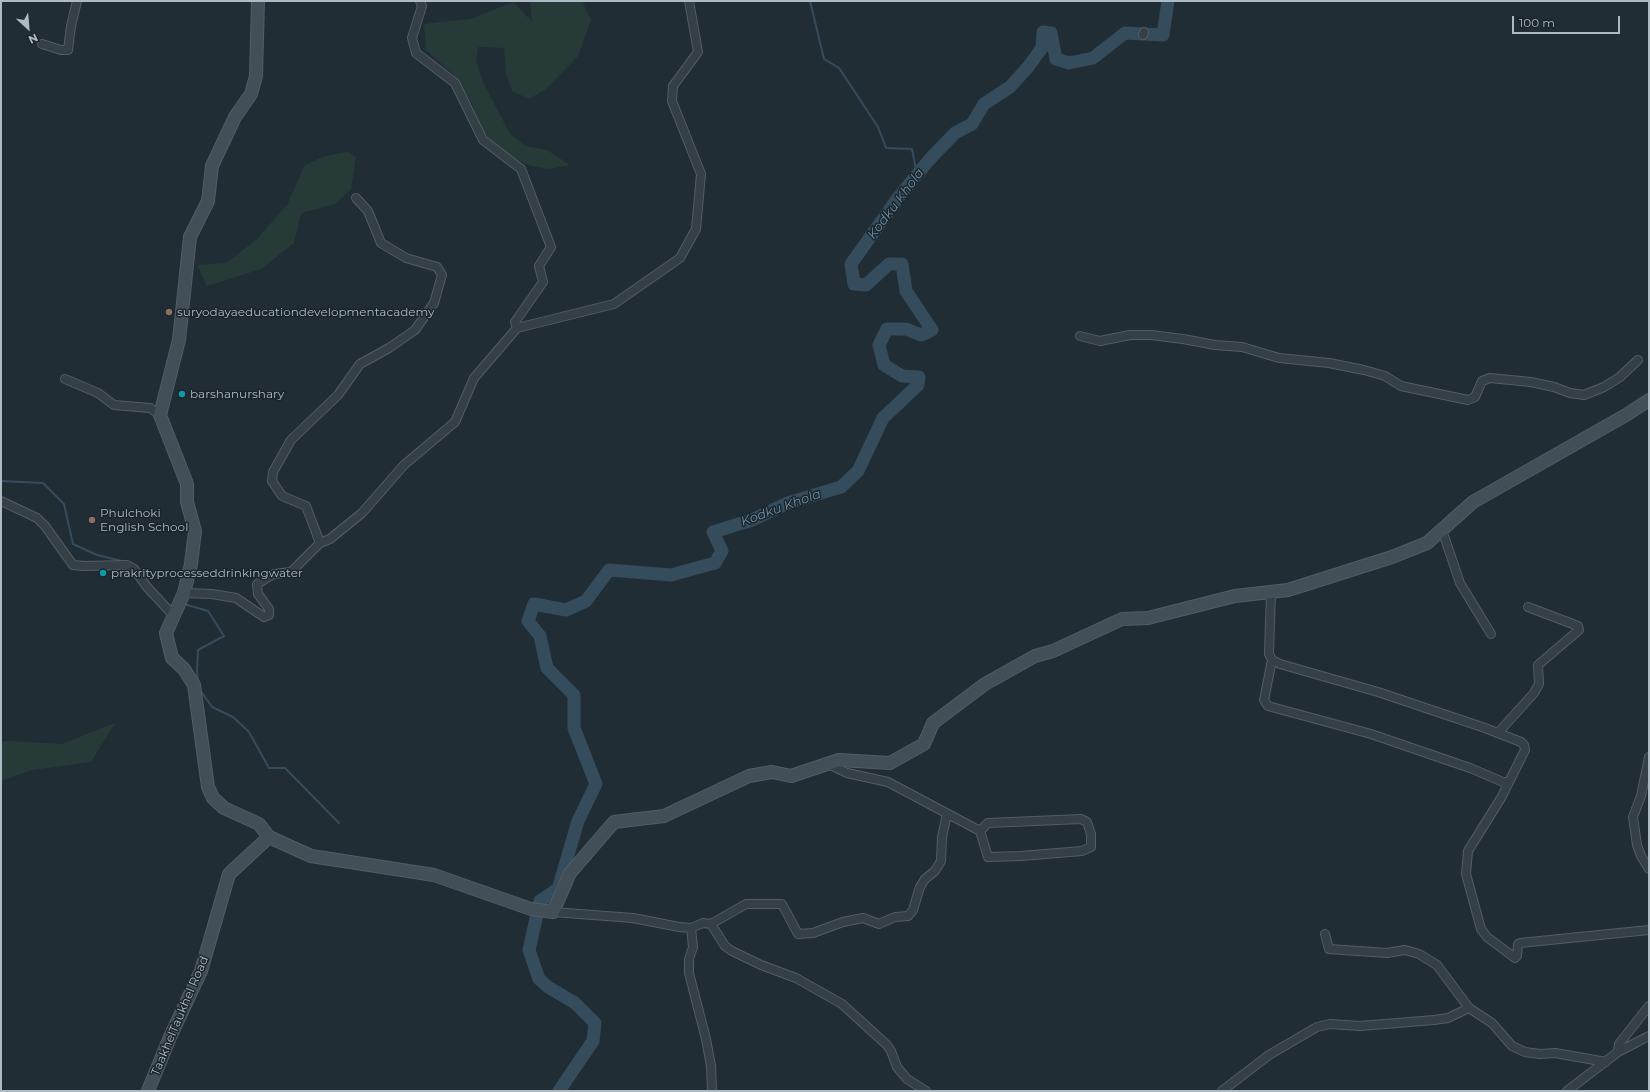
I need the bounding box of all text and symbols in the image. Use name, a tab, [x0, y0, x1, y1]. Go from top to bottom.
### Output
north arrow	[8, 8, 48, 48]
scale bar	[1514, 8, 1622, 34]
text: 100 m	[1519, 15, 1555, 30]
text: N	[26, 31, 40, 47]
water label: Kodku Khola	[864, 166, 928, 242]
place label: suryodayaeducationdevelopmentacademy	[177, 305, 435, 319]
marker: suryodayaeducationdevelopmentacademy	[164, 307, 174, 317]
place label: barshanurshary	[190, 387, 284, 401]
marker: barshanurshary	[177, 389, 187, 399]
water label: Kodku Khola	[739, 486, 823, 530]
place label: Phulchoki English School	[100, 506, 188, 534]
marker: Phulchoki English School	[87, 515, 97, 525]
place label: prakrityprocesseddrinkingwater	[111, 566, 303, 580]
marker: prakrityprocesseddrinkingwater	[98, 568, 108, 578]
street label: TaakhelTaukhel Road	[148, 954, 212, 1078]

